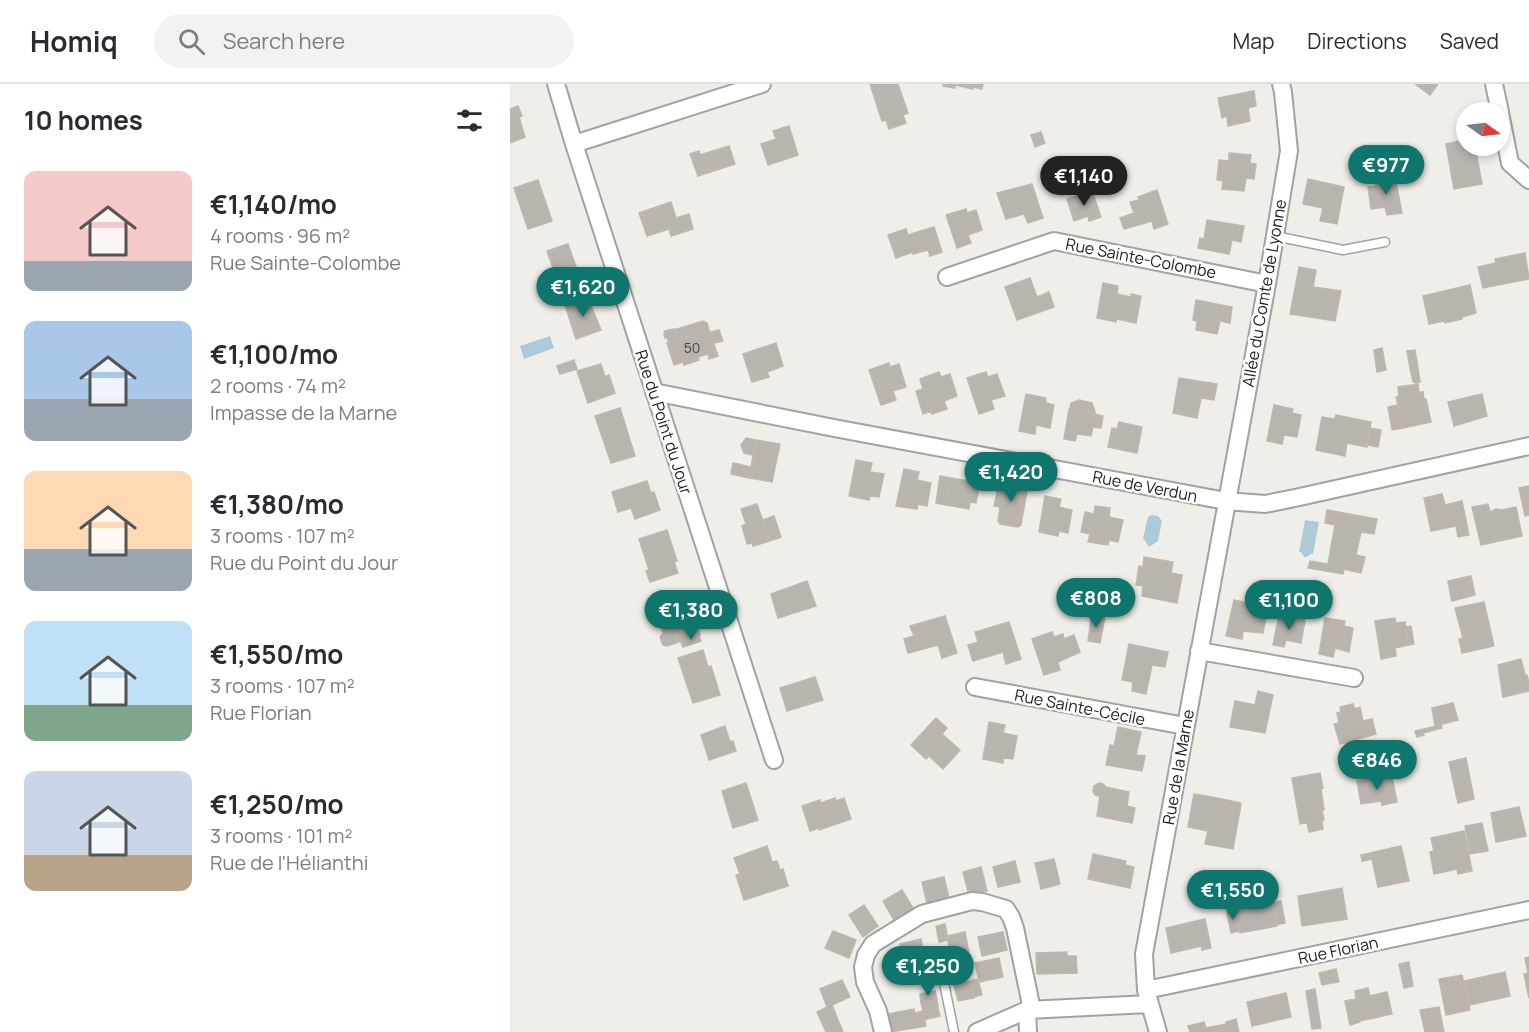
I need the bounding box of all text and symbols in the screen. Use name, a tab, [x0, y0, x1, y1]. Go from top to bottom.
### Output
search box	[154, 14, 574, 68]
text: Homiq	[30, 22, 118, 60]
icon: search	[175, 25, 208, 58]
text: Search here	[223, 26, 345, 56]
text: Map	[1233, 27, 1274, 55]
text: Directions	[1307, 27, 1407, 55]
text: Saved	[1440, 27, 1499, 55]
text: 10 homes	[24, 102, 143, 138]
north arrow	[1456, 102, 1510, 156]
map controls	[1456, 102, 1510, 156]
icon: filters	[453, 104, 486, 137]
pin: €977	[1350, 145, 1422, 196]
text: €977	[1362, 151, 1410, 178]
pin: €1,140	[1035, 156, 1133, 207]
text: €1,140	[1054, 162, 1114, 189]
text: €1,140/mo	[210, 186, 337, 222]
icon: home	[72, 195, 144, 267]
street label: Allée du Comte de Lyonne	[1237, 197, 1291, 389]
text: 4 rooms · 96 m²	[210, 222, 350, 249]
street label: Rue Sainte-Colombe	[1064, 233, 1218, 283]
text: Rue Sainte-Colombe	[210, 249, 401, 276]
pin: €1,620	[534, 267, 632, 318]
text: €1,620	[550, 273, 616, 300]
text: €1,100/mo	[210, 336, 338, 372]
house number: 50	[684, 338, 700, 357]
icon: home	[72, 345, 144, 417]
street label: Rue du Point du Jour	[630, 347, 698, 497]
text: 2 rooms · 74 m²	[210, 372, 346, 399]
text: Impasse de la Marne	[210, 399, 397, 426]
pin: €1,420	[962, 452, 1060, 503]
text: €1,420	[979, 458, 1043, 485]
street label: Rue de Verdun	[1091, 465, 1199, 507]
text: €1,380/mo	[210, 486, 344, 522]
icon: home	[72, 495, 144, 567]
text: 3 rooms · 107 m²	[210, 522, 355, 549]
text: Rue du Point du Jour	[210, 549, 398, 576]
pin: €808	[1060, 578, 1132, 629]
pin: €1,100	[1240, 580, 1338, 631]
text: €808	[1070, 584, 1122, 611]
text: €1,100	[1259, 586, 1319, 613]
pin: €1,380	[642, 590, 740, 641]
text: €1,380	[659, 596, 723, 623]
text: €1,550/mo	[210, 636, 343, 672]
icon: home	[72, 645, 144, 717]
text: 3 rooms · 107 m²	[210, 672, 355, 699]
street label: Rue Sainte-Cécile	[1013, 684, 1147, 730]
text: Rue Florian	[210, 699, 312, 726]
street label: Rue de la Marne	[1157, 708, 1199, 826]
pin: €846	[1341, 740, 1413, 791]
text: €846	[1352, 746, 1402, 773]
text: €1,250/mo	[210, 786, 344, 822]
icon: home	[72, 795, 144, 867]
text: 3 rooms · 101 m²	[210, 822, 352, 849]
text: Rue de l'Hélianthi	[210, 849, 368, 876]
pin: €1,550	[1184, 870, 1282, 921]
text: €1,550	[1201, 876, 1265, 903]
street label: Rue Florian	[1296, 931, 1380, 969]
pin: €1,250	[879, 946, 977, 997]
text: €1,250	[896, 952, 960, 979]

